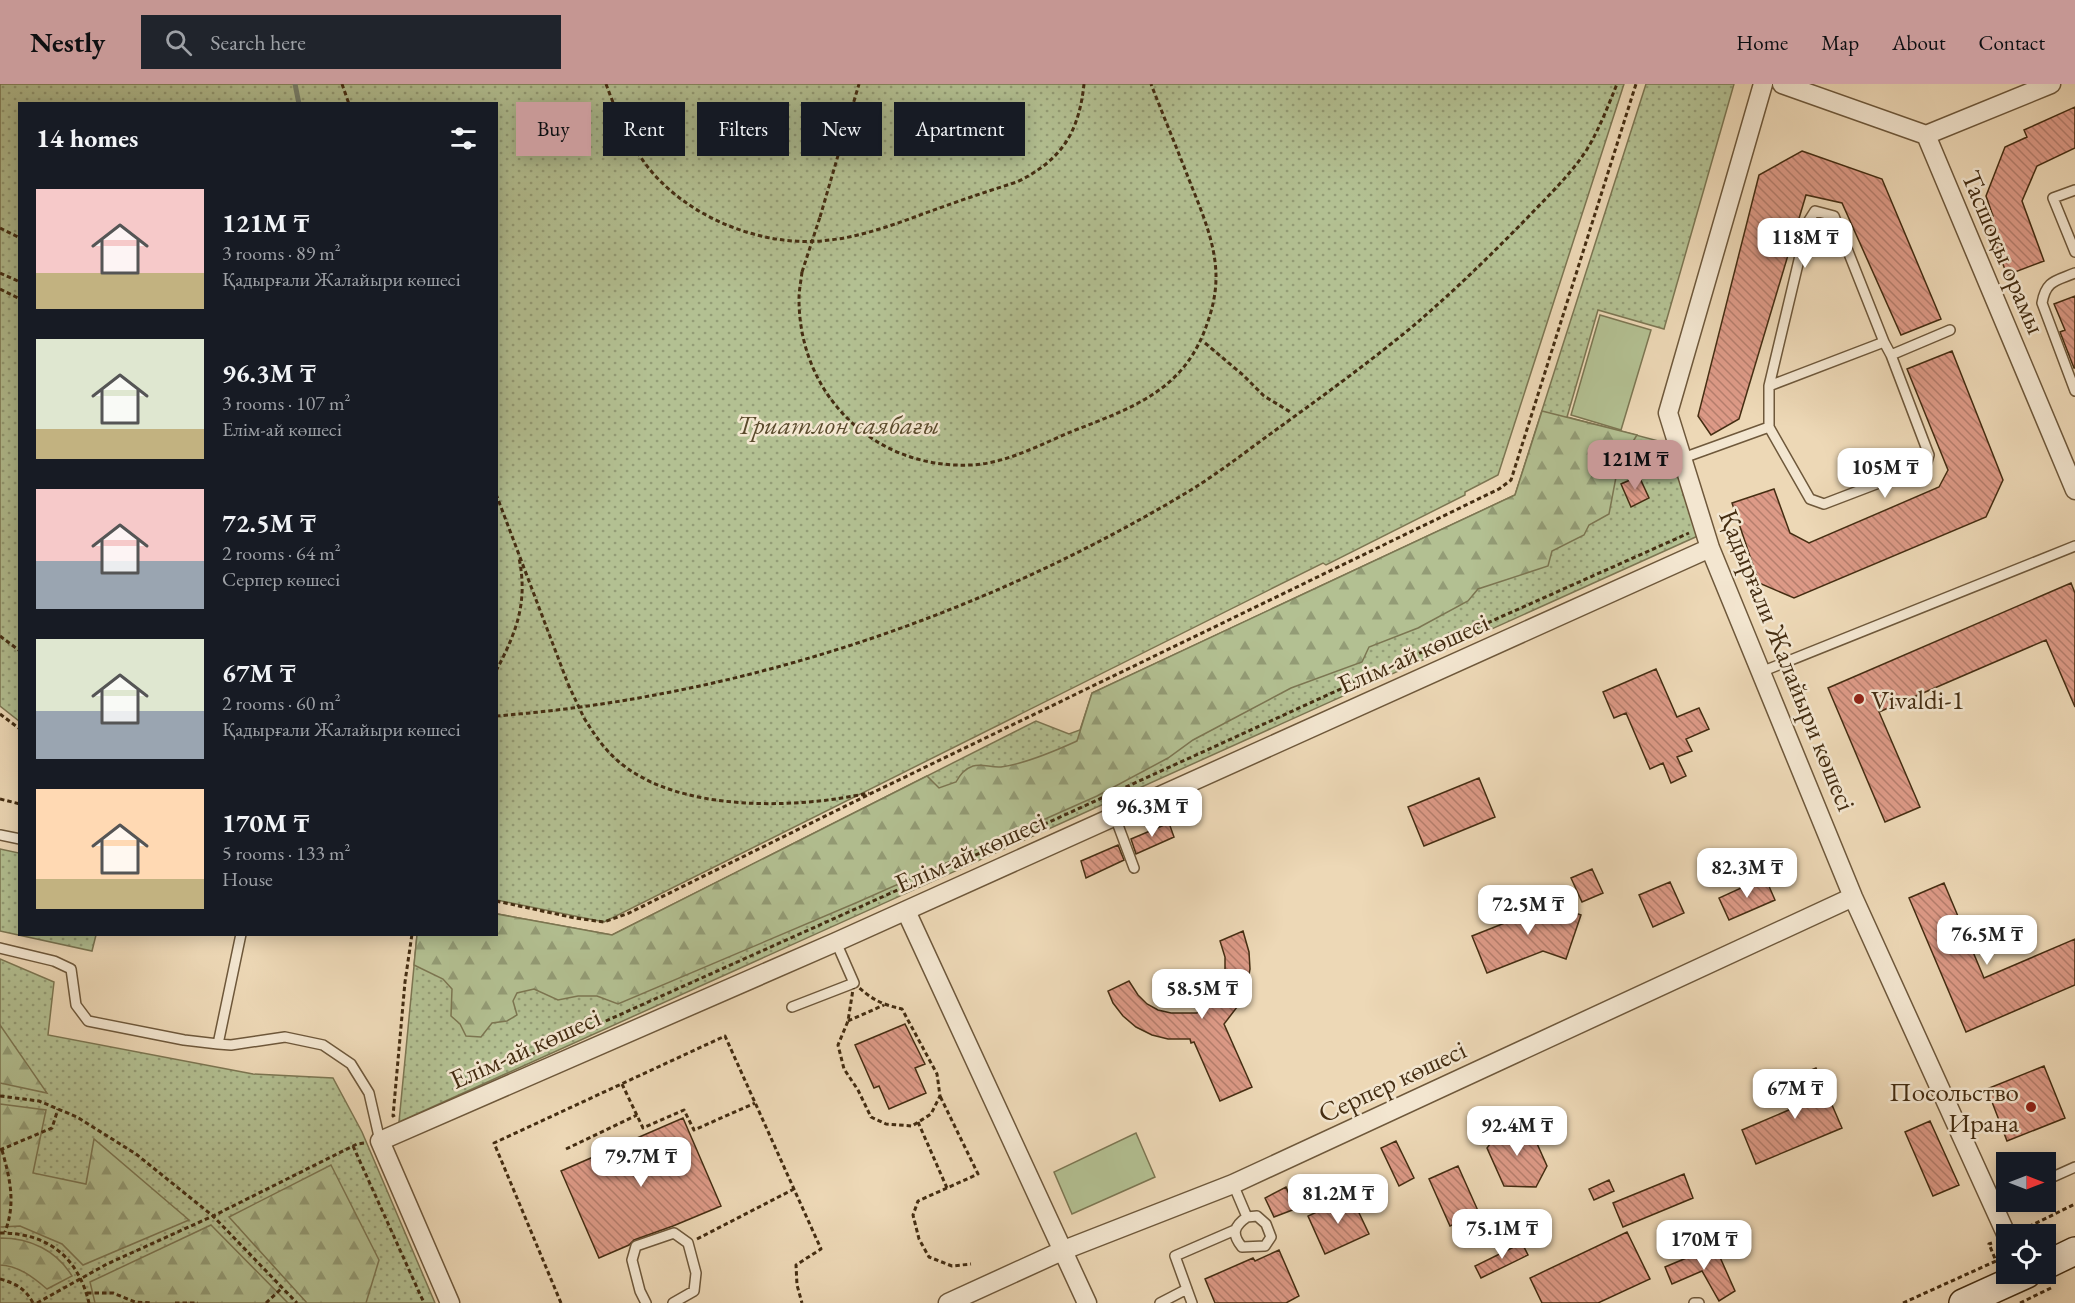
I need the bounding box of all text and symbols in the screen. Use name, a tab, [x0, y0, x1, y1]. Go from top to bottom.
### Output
search box	[141, 15, 561, 69]
text: Nestly	[30, 24, 105, 60]
icon: search	[162, 26, 195, 59]
text: Search here	[210, 28, 306, 57]
text: Home	[1736, 29, 1788, 56]
text: Map	[1821, 29, 1859, 56]
text: About	[1892, 29, 1945, 56]
text: Contact	[1978, 29, 2045, 56]
chip: Buy	[516, 102, 591, 156]
chip: Rent	[603, 102, 685, 156]
chip: Filters	[697, 102, 789, 156]
chip: New	[801, 102, 882, 156]
chip: Apartment	[894, 102, 1025, 156]
text: 14 homes	[36, 121, 138, 155]
icon: filters	[447, 122, 480, 155]
street label: Тасшоқы орамы	[1954, 165, 2054, 339]
text: 121M ₸	[222, 206, 309, 240]
icon: home	[84, 213, 156, 285]
pin: 118M ₸	[1756, 218, 1854, 269]
text: 118M ₸	[1772, 224, 1838, 250]
text: 3 rooms · 89 m²	[222, 240, 341, 266]
text: Қадырғали Жалайыри көшесі	[222, 266, 461, 292]
text: 96.3M ₸	[222, 356, 316, 390]
icon: home	[84, 363, 156, 435]
text: 3 rooms · 107 m²	[222, 390, 350, 416]
park label: Триатлон саябағы	[737, 407, 939, 442]
text: Елім-ай көшесі	[222, 416, 342, 442]
pin: 121M ₸	[1586, 440, 1684, 491]
text: 121M ₸	[1602, 446, 1668, 472]
pin: 105M ₸	[1836, 448, 1934, 499]
text: 105M ₸	[1852, 454, 1918, 480]
street label: Қадырғали Жалайыри көшесі	[1711, 504, 1865, 816]
text: 72.5M ₸	[222, 506, 316, 540]
icon: home	[84, 513, 156, 585]
text: 2 rooms · 64 m²	[222, 540, 341, 566]
text: Серпер көшесі	[222, 566, 340, 592]
street label: Елім-ай көшесі	[1332, 604, 1494, 702]
text: 67M ₸	[222, 656, 295, 690]
icon: home	[84, 663, 156, 735]
place label: Vivaldi-1	[1871, 682, 1965, 717]
text: 2 rooms · 60 m²	[222, 690, 341, 716]
marker: Vivaldi-1	[1852, 692, 1866, 706]
text: Қадырғали Жалайыри көшесі	[222, 716, 461, 742]
pin: 96.3M ₸	[1097, 787, 1207, 838]
text: 96.3M ₸	[1116, 793, 1188, 819]
street label: Елім-ай көшесі	[889, 803, 1051, 901]
text: 170M ₸	[222, 806, 309, 840]
icon: home	[84, 813, 156, 885]
text: 5 rooms · 133 m²	[222, 840, 350, 866]
pin: 82.3M ₸	[1692, 848, 1802, 899]
text: 82.3M ₸	[1711, 854, 1783, 880]
text: House	[222, 866, 273, 892]
pin: 72.5M ₸	[1473, 885, 1583, 936]
text: 72.5M ₸	[1492, 891, 1564, 917]
pin: 76.5M ₸	[1932, 915, 2042, 966]
text: 76.5M ₸	[1951, 921, 2023, 947]
pin: 58.5M ₸	[1147, 969, 1257, 1020]
text: 58.5M ₸	[1166, 975, 1238, 1001]
street label: Елім-ай көшесі	[444, 999, 606, 1097]
street label: Серпер көшесі	[1312, 1031, 1472, 1131]
pin: 67M ₸	[1753, 1069, 1837, 1120]
place label: Посольство Ирана	[1889, 1074, 2019, 1140]
text: 67M ₸	[1767, 1075, 1823, 1101]
marker: Посольство Ирана	[2024, 1100, 2038, 1114]
pin: 92.4M ₸	[1462, 1106, 1572, 1157]
text: 92.4M ₸	[1481, 1112, 1553, 1138]
pin: 79.7M ₸	[586, 1137, 696, 1188]
text: 79.7M ₸	[605, 1143, 677, 1169]
north arrow	[1996, 1152, 2056, 1212]
map controls	[1996, 1152, 2056, 1284]
pin: 81.2M ₸	[1283, 1174, 1393, 1225]
text: 81.2M ₸	[1302, 1180, 1374, 1206]
pin: 75.1M ₸	[1447, 1209, 1557, 1260]
text: 75.1M ₸	[1466, 1215, 1538, 1241]
pin: 170M ₸	[1655, 1220, 1753, 1271]
button: locate	[1996, 1224, 2056, 1284]
text: 170M ₸	[1671, 1226, 1737, 1252]

